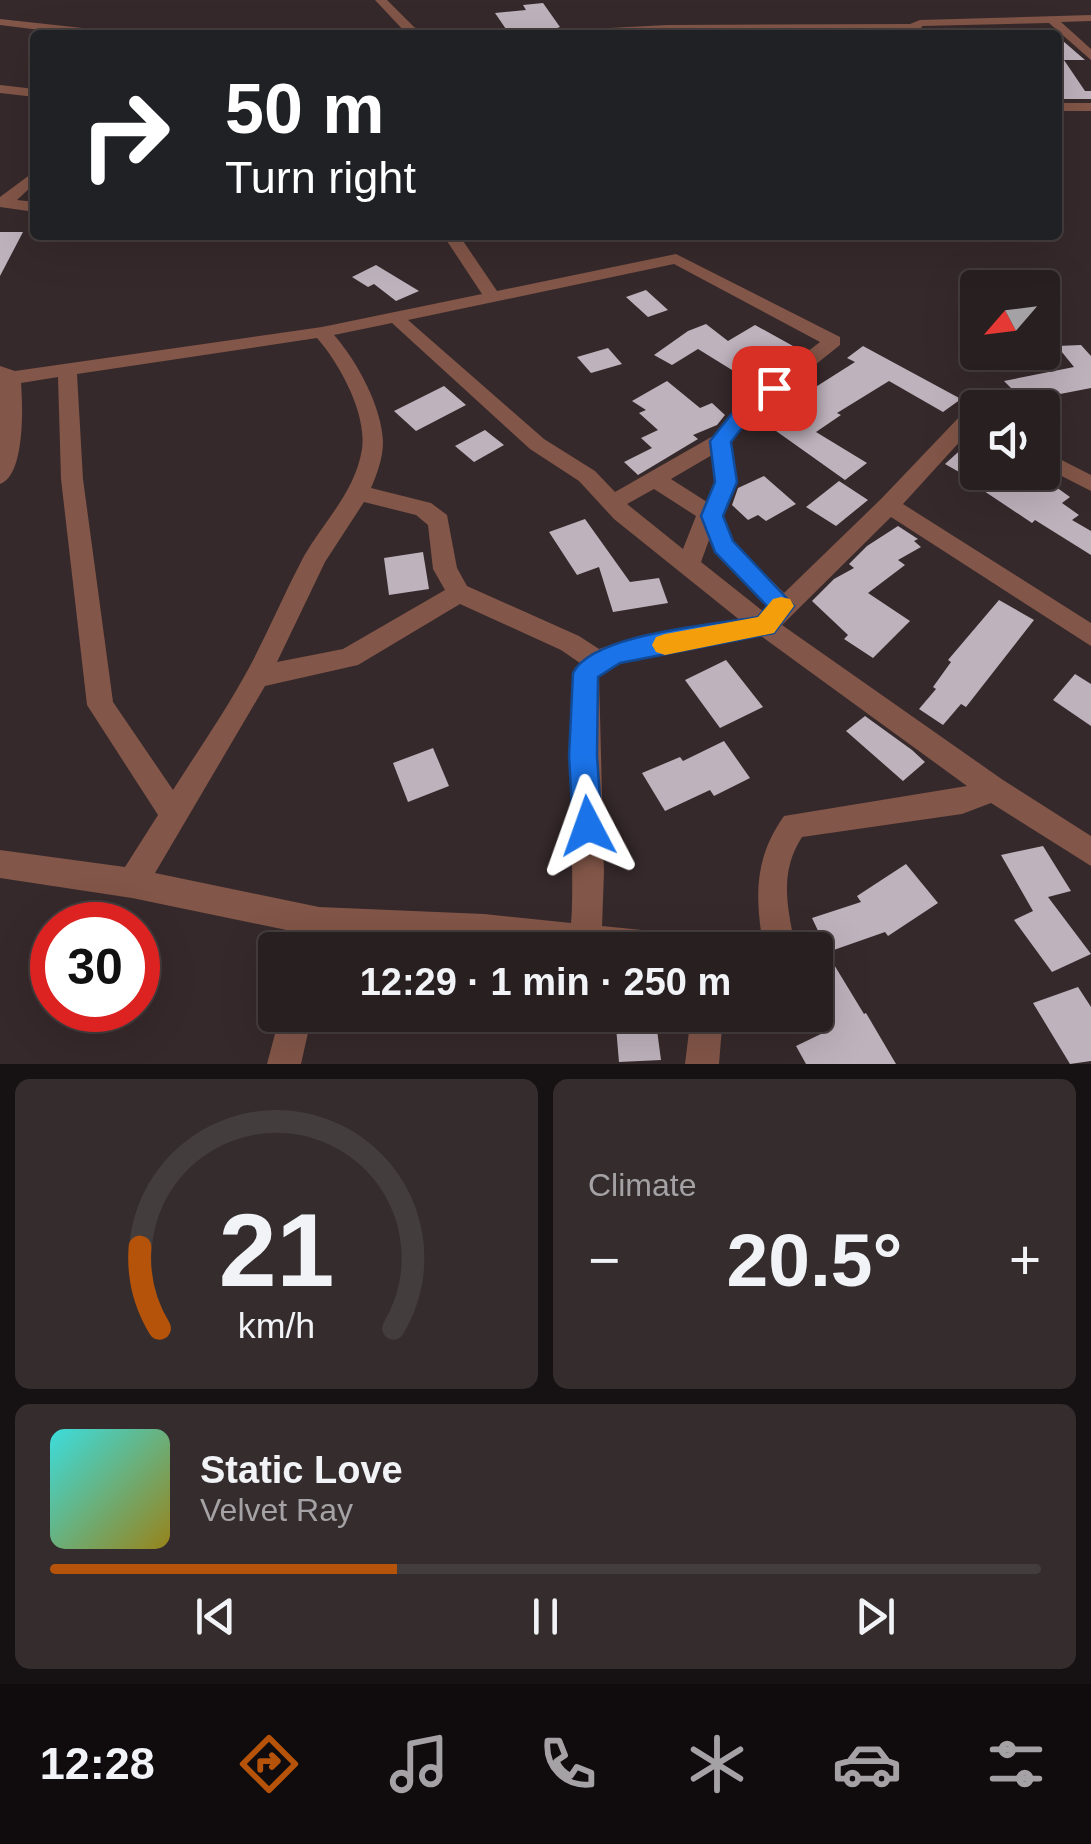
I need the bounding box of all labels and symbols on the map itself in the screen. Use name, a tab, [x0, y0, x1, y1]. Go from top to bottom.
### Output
north arrow	[960, 270, 1060, 370]
pin	[732, 346, 817, 431]
position arrow	[536, 774, 640, 878]
speed limit sign: 30	[30, 902, 160, 1032]

